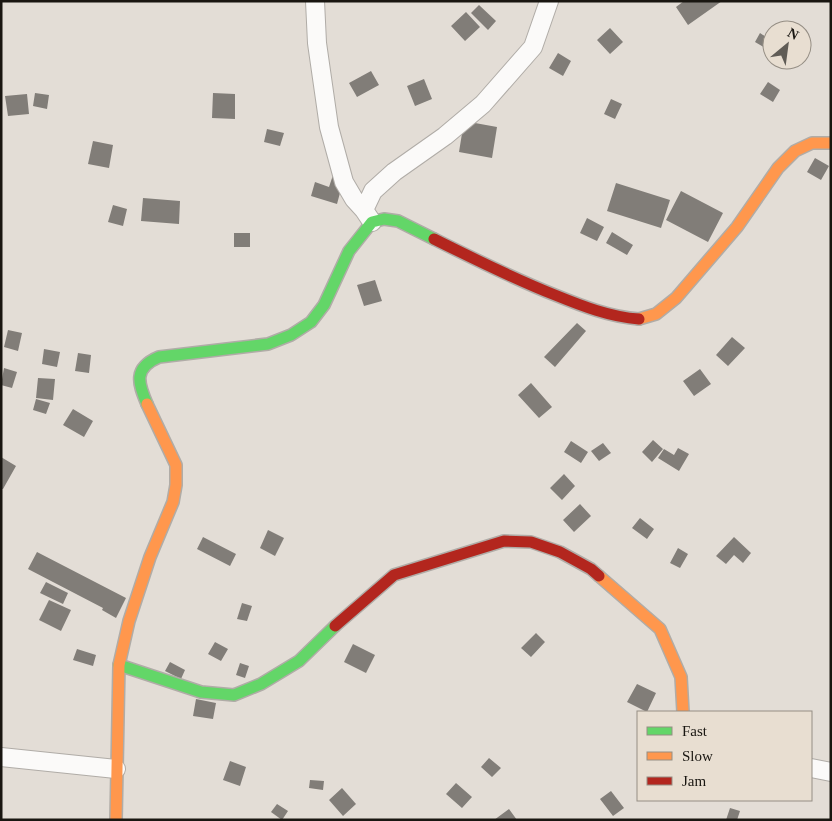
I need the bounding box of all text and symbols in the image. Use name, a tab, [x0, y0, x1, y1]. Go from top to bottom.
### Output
north arrow	[762, 20, 812, 70]
text: N	[785, 25, 801, 43]
legend	[637, 711, 812, 801]
text: Fast	[682, 723, 708, 739]
text: Slow	[682, 748, 713, 764]
text: Jam	[682, 773, 706, 789]

